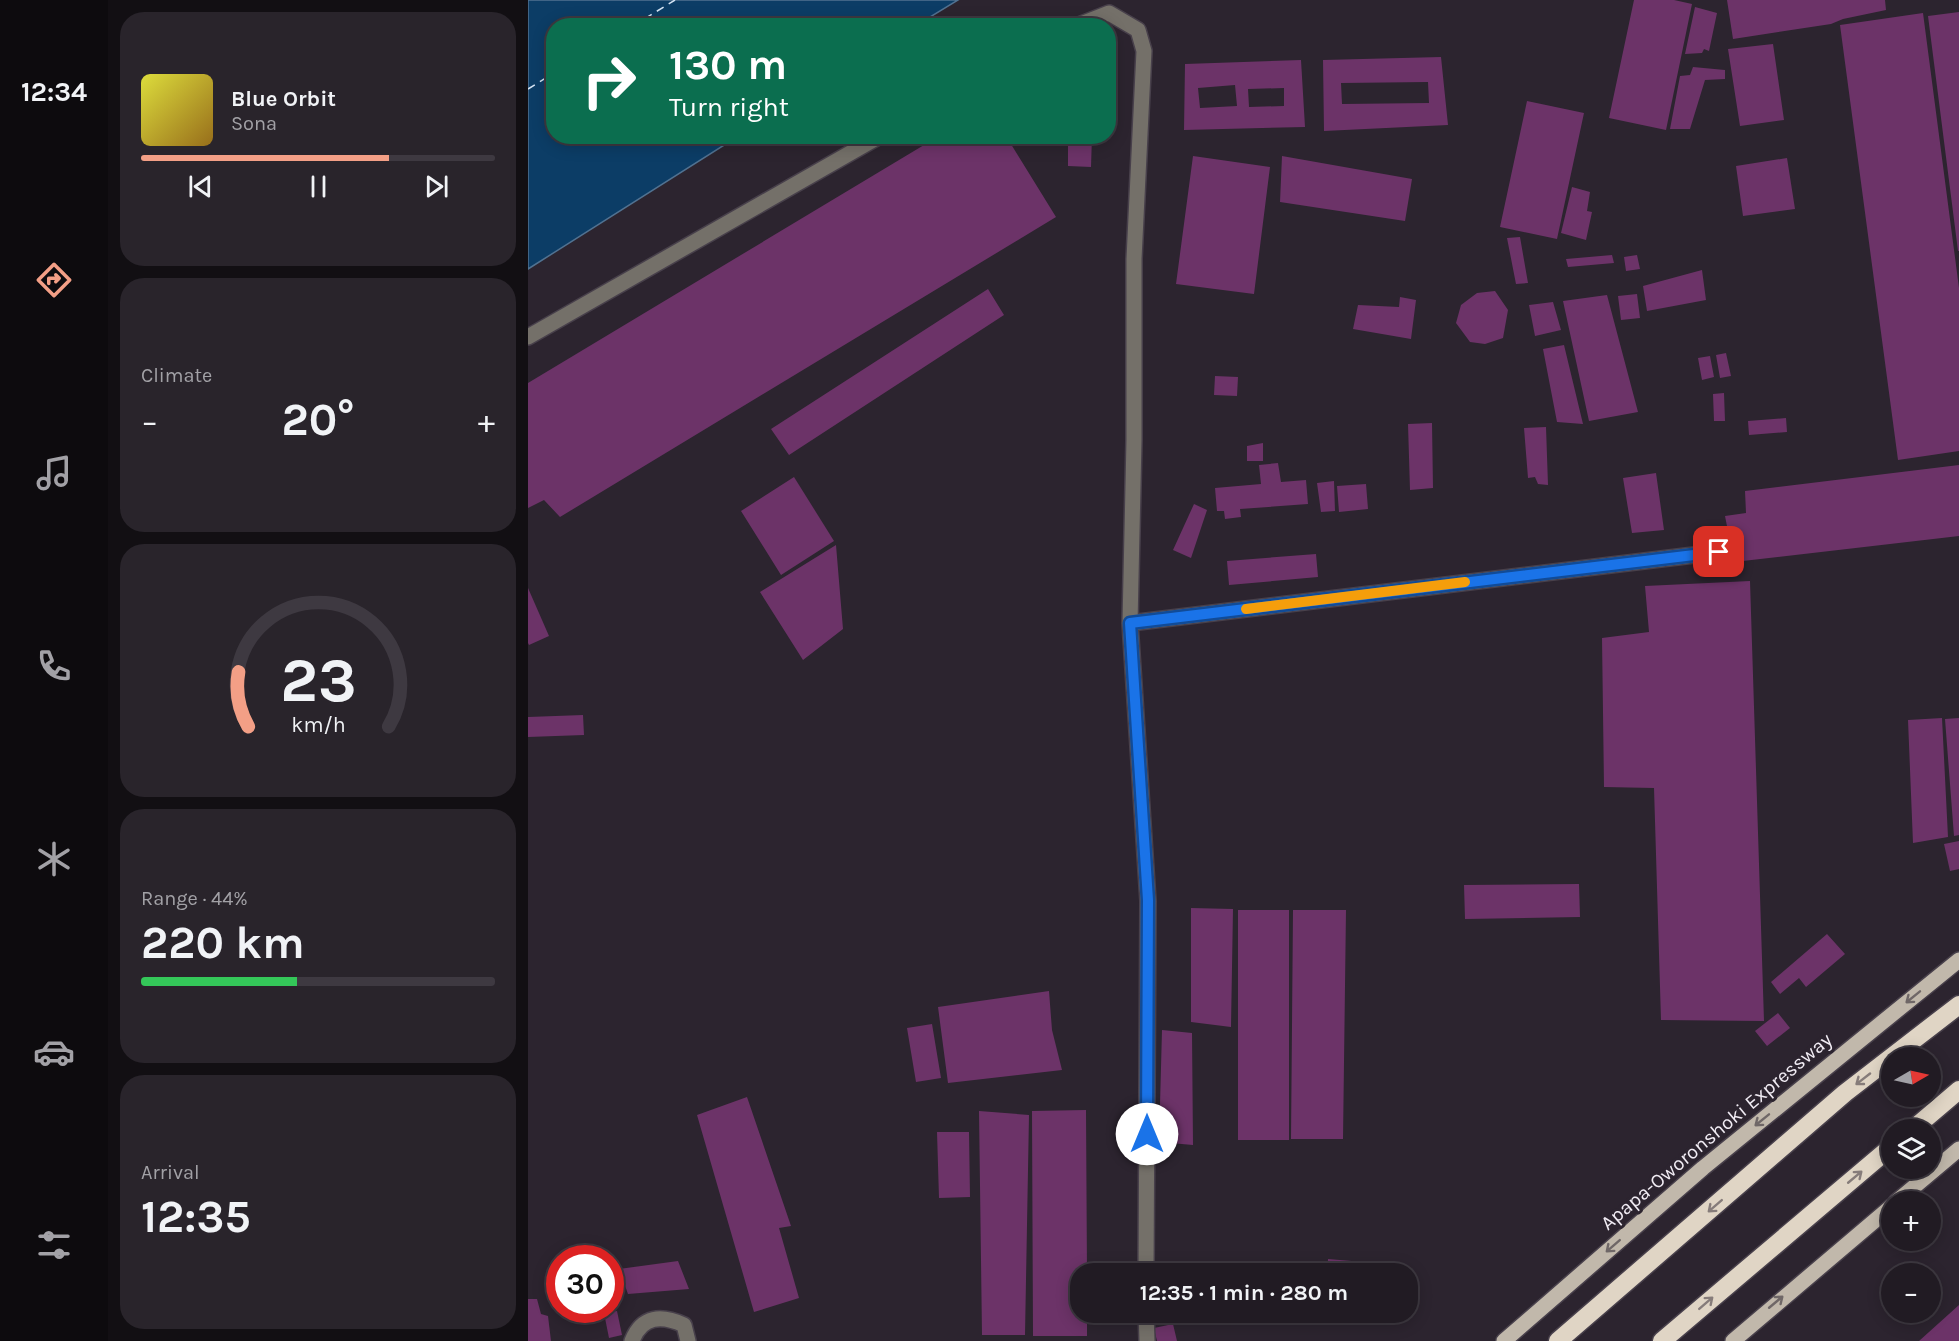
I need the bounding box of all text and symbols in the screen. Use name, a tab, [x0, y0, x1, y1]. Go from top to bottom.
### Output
text: 130 m	[669, 40, 787, 90]
icon: right	[570, 42, 648, 120]
text: 12:34	[21, 76, 87, 108]
text: Blue Orbit	[231, 86, 336, 112]
text: Turn right	[669, 91, 789, 123]
text: Sona	[231, 112, 277, 135]
icon: previous	[184, 170, 217, 203]
icon: pause	[302, 170, 335, 203]
icon: next	[420, 170, 453, 203]
icon: directions	[33, 259, 75, 301]
text: Climate	[141, 364, 212, 387]
text: 20°	[281, 394, 355, 446]
text: −	[141, 402, 158, 440]
text: +	[478, 402, 495, 440]
icon: music	[33, 452, 75, 494]
pin	[1693, 526, 1744, 577]
icon: arrive	[1702, 535, 1735, 568]
icon: phone	[33, 645, 75, 687]
text: 23	[280, 645, 356, 718]
text: km/h	[291, 713, 345, 738]
icon: climate	[33, 838, 75, 880]
text: Range · 44%	[141, 887, 248, 910]
text: 220 km	[141, 917, 305, 969]
one-way arrow	[1906, 990, 1921, 1004]
street label: Apapa-Oworonshoki Expressway	[1596, 1028, 1836, 1235]
icon: car	[33, 1031, 75, 1073]
north arrow	[1881, 1047, 1941, 1107]
map controls	[1881, 1047, 1941, 1323]
one-way arrow	[1855, 1073, 1871, 1086]
position arrow	[1115, 1102, 1179, 1166]
one-way arrow	[1755, 1113, 1770, 1127]
button: layers	[1881, 1119, 1941, 1179]
text: Arrival	[141, 1161, 200, 1184]
one-way arrow	[1847, 1170, 1862, 1184]
text: 12:35	[141, 1191, 251, 1243]
button: +	[1881, 1191, 1941, 1251]
one-way arrow	[1708, 1199, 1723, 1213]
icon: filters	[33, 1224, 75, 1266]
one-way arrow	[1606, 1239, 1621, 1253]
speed limit sign: 30	[546, 1245, 624, 1323]
button: −	[1881, 1263, 1941, 1323]
text: 12:35 · 1 min · 280 m	[1140, 1280, 1348, 1306]
one-way arrow	[1768, 1295, 1783, 1309]
one-way arrow	[1698, 1296, 1713, 1310]

